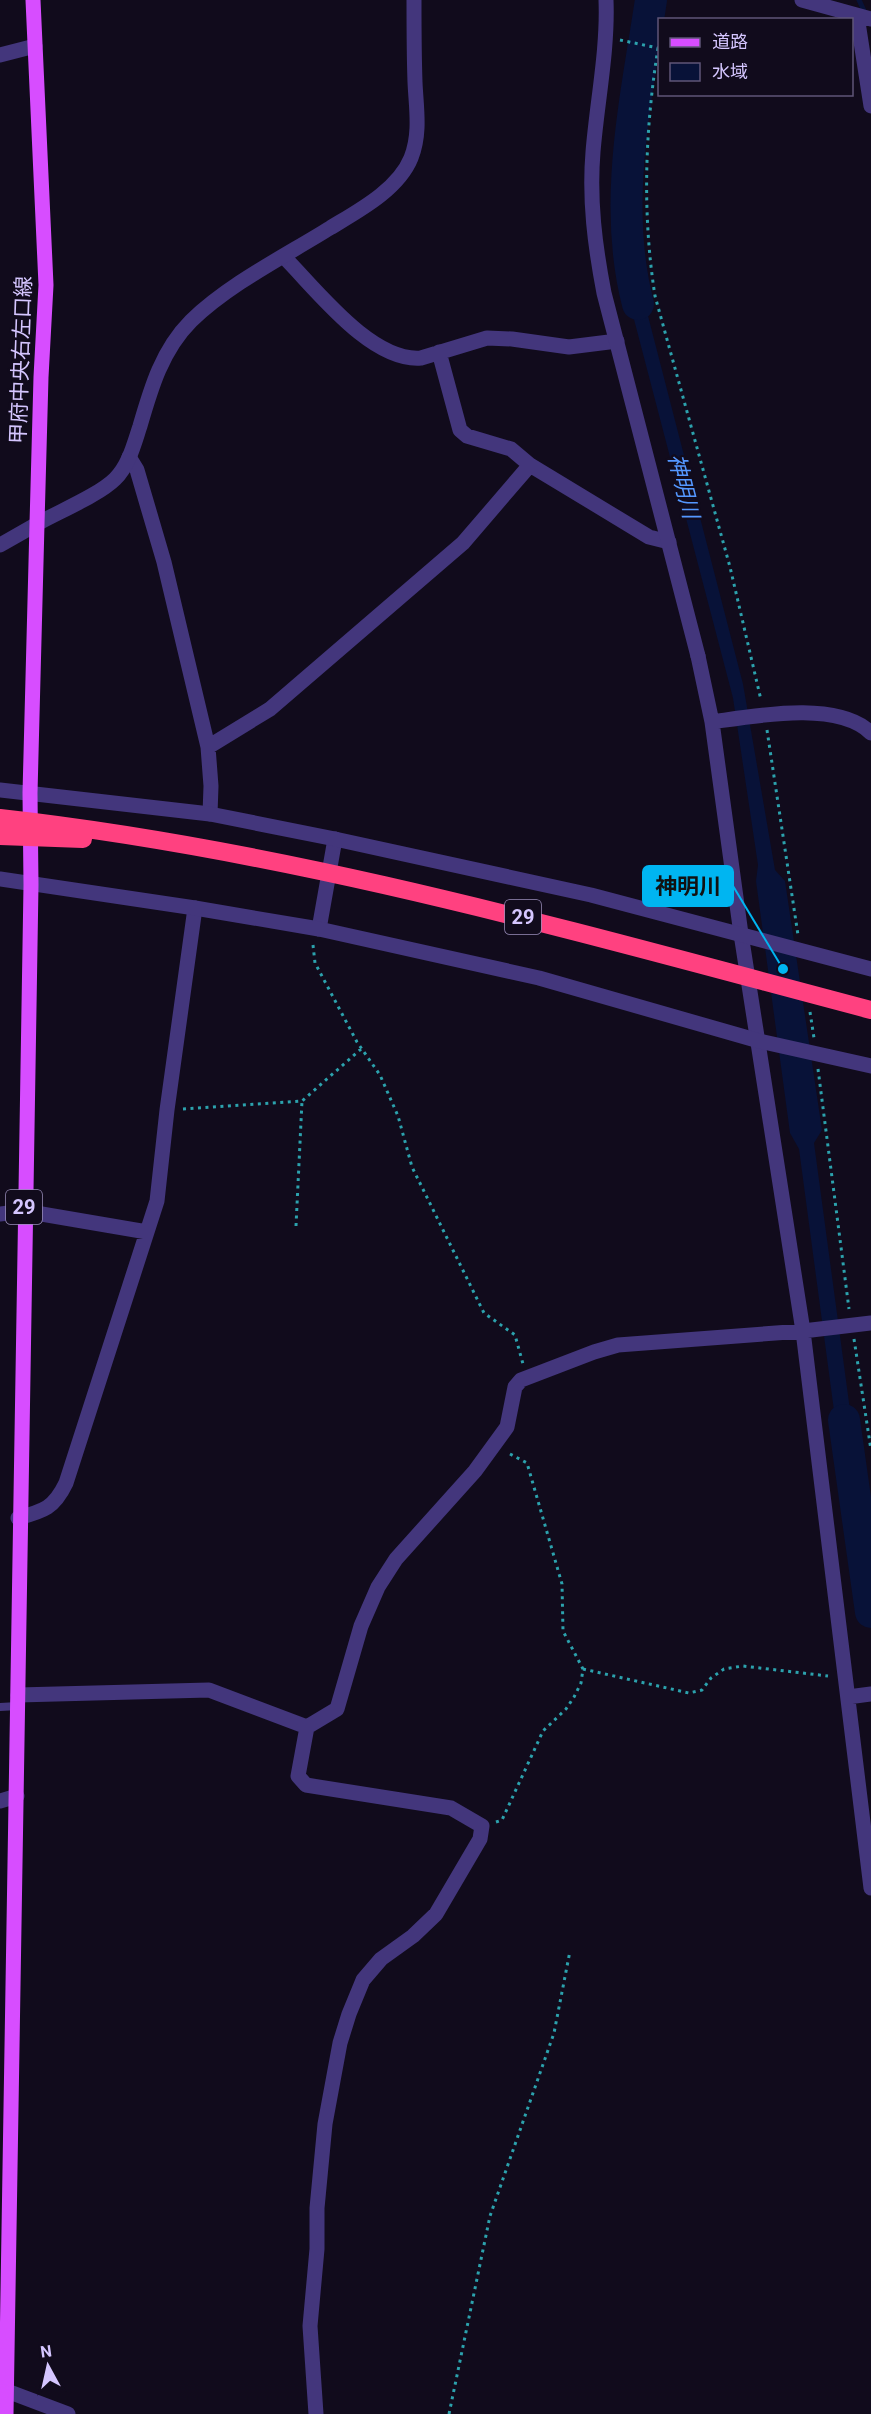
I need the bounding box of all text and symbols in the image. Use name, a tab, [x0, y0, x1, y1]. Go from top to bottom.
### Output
legend	[658, 18, 853, 96]
text: 道路	[712, 31, 748, 52]
text: 水域	[712, 61, 748, 82]
street label: 甲府中央右左口線	[6, 276, 36, 444]
water label: 神明川	[663, 451, 704, 523]
callout: 神明川	[643, 866, 733, 906]
text: 神明川	[655, 874, 721, 899]
road number: 29	[505, 900, 541, 934]
road number: 29	[6, 1190, 42, 1224]
north arrow	[18, 2336, 78, 2396]
text: N	[39, 2341, 53, 2362]

